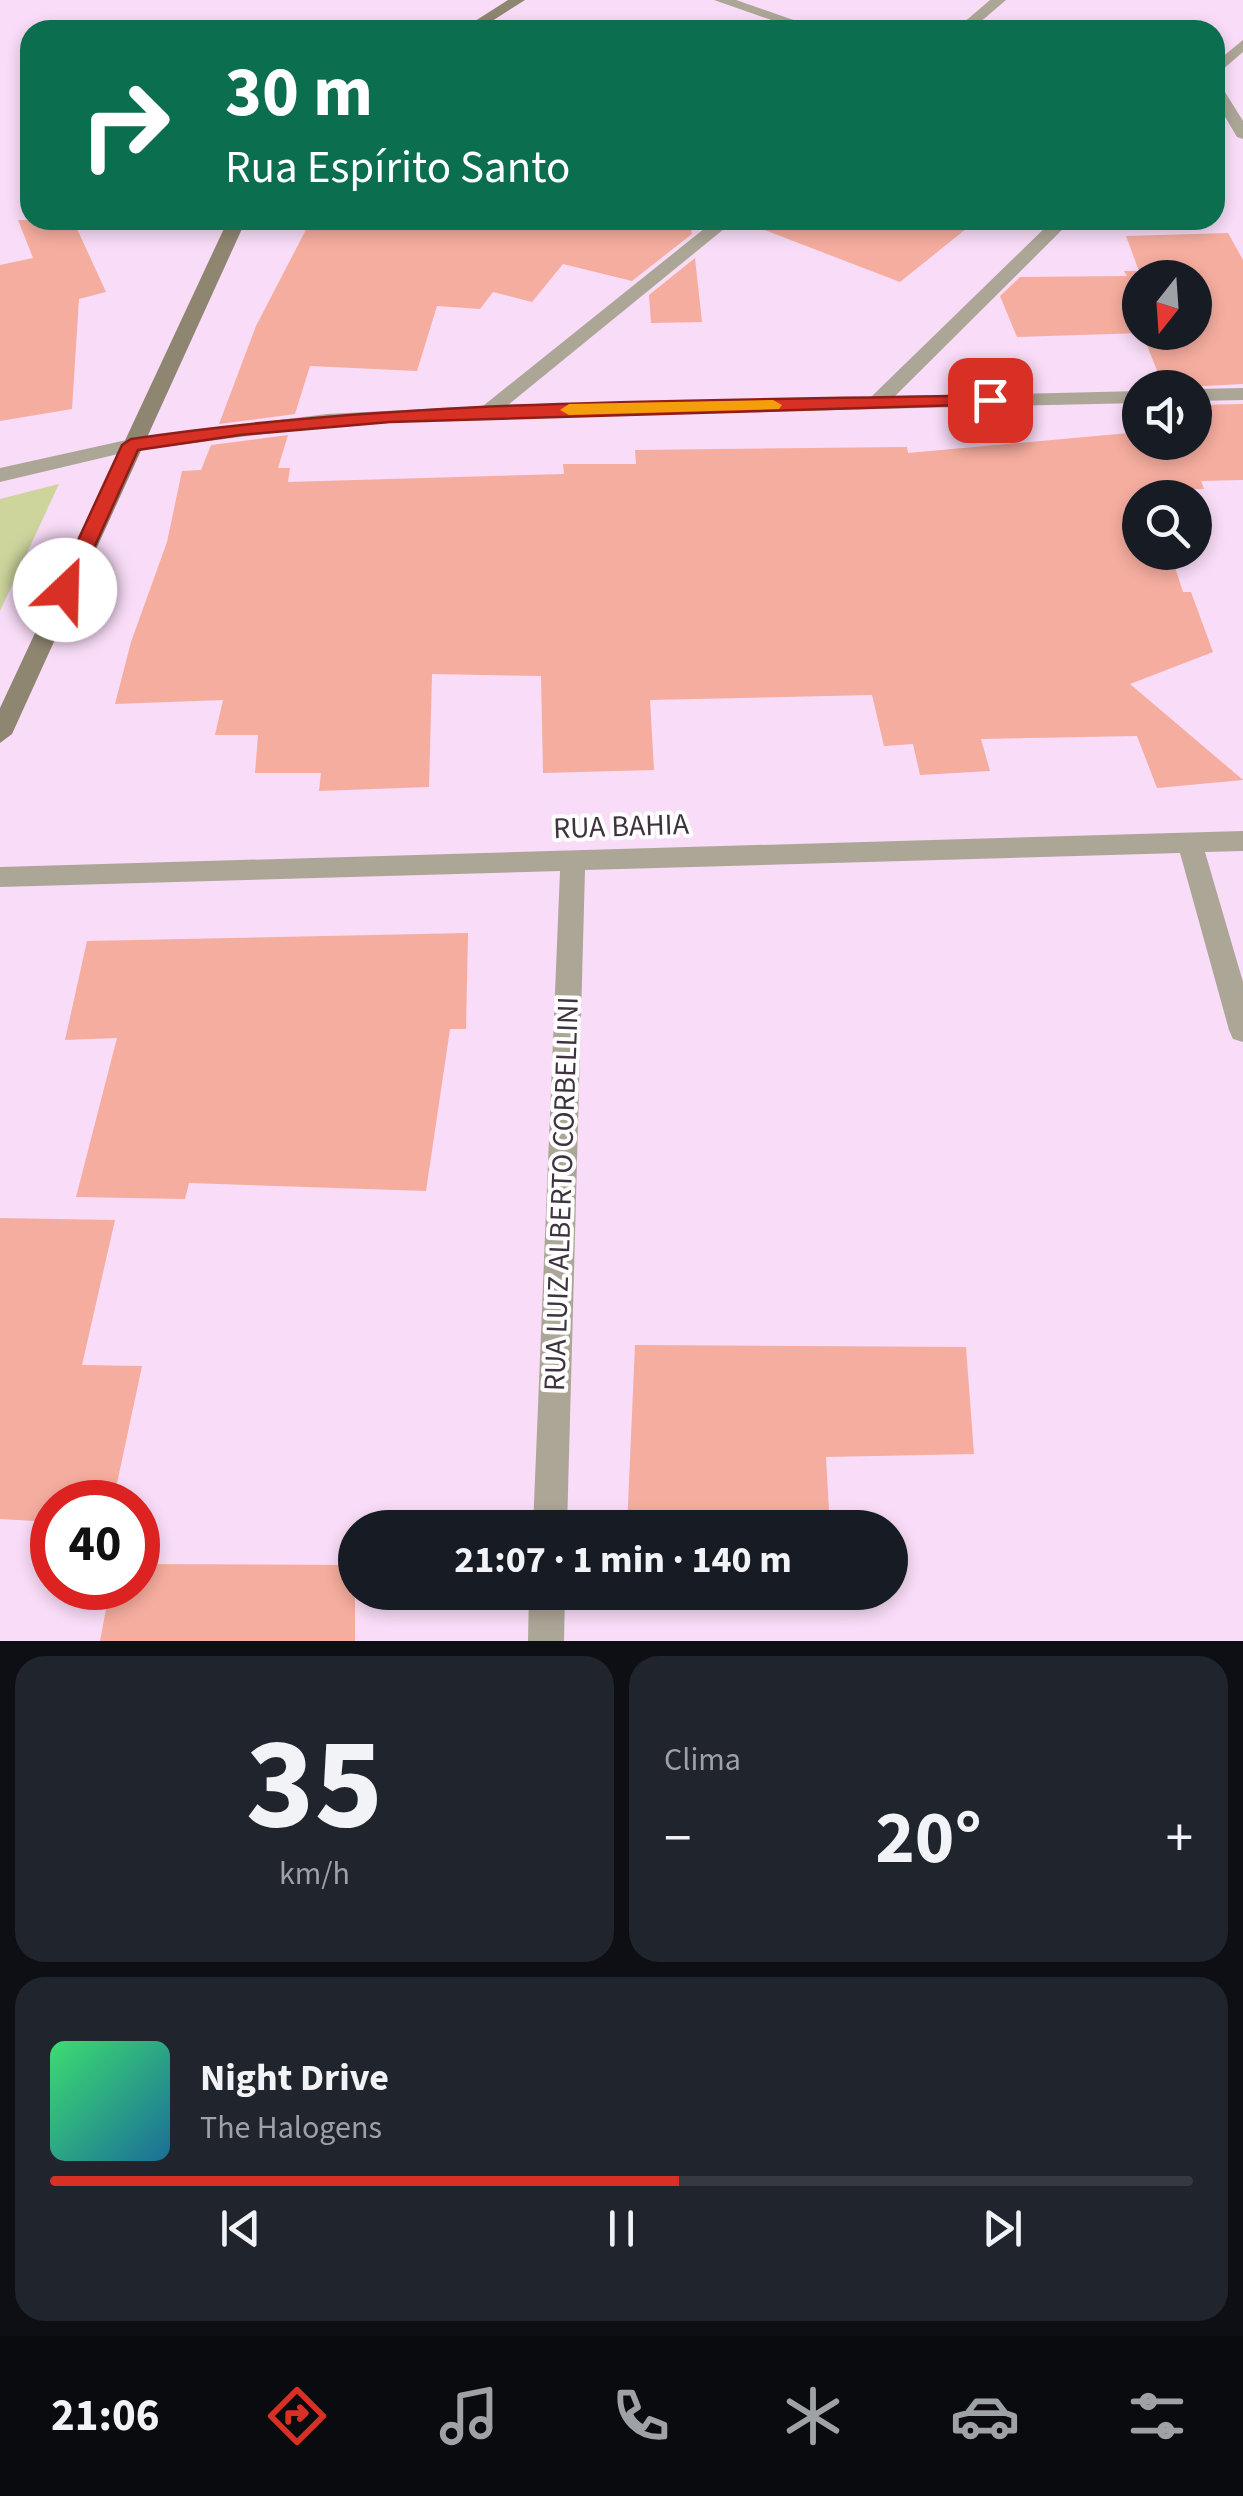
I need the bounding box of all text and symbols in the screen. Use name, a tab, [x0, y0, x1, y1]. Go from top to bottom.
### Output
text: 30 m	[225, 43, 373, 143]
icon: right	[60, 60, 190, 190]
text: Rua Espírito Santo	[225, 136, 570, 200]
north arrow	[1122, 260, 1212, 350]
map controls	[1122, 260, 1212, 570]
pin	[948, 358, 1033, 443]
button: sound	[1122, 370, 1212, 460]
icon: arrive	[963, 373, 1018, 428]
button: search	[1122, 480, 1212, 570]
position arrow	[13, 538, 117, 642]
street label: RUA BAHIA	[552, 803, 690, 850]
street label: RUA LUIZ ALBERTO CORBELLINI	[533, 996, 590, 1392]
speed limit sign: 40	[30, 1480, 160, 1610]
text: 21:07 · 1 min · 140 m	[454, 1533, 792, 1587]
text: 35	[246, 1693, 383, 1878]
text: Clima	[664, 1737, 741, 1783]
text: 20°	[875, 1785, 982, 1892]
text: −	[664, 1800, 691, 1878]
text: +	[1166, 1800, 1193, 1878]
text: km/h	[279, 1851, 350, 1897]
text: Night Drive	[200, 2051, 389, 2105]
text: The Halogens	[200, 2105, 382, 2151]
icon: previous	[213, 2201, 268, 2256]
icon: pause	[594, 2201, 649, 2256]
icon: next	[975, 2201, 1030, 2256]
icon: directions	[262, 2381, 332, 2451]
icon: music	[434, 2381, 504, 2451]
icon: phone	[606, 2381, 676, 2451]
icon: climate	[778, 2381, 848, 2451]
icon: car	[950, 2381, 1020, 2451]
icon: filters	[1122, 2381, 1192, 2451]
text: 21:06	[51, 2384, 160, 2448]

